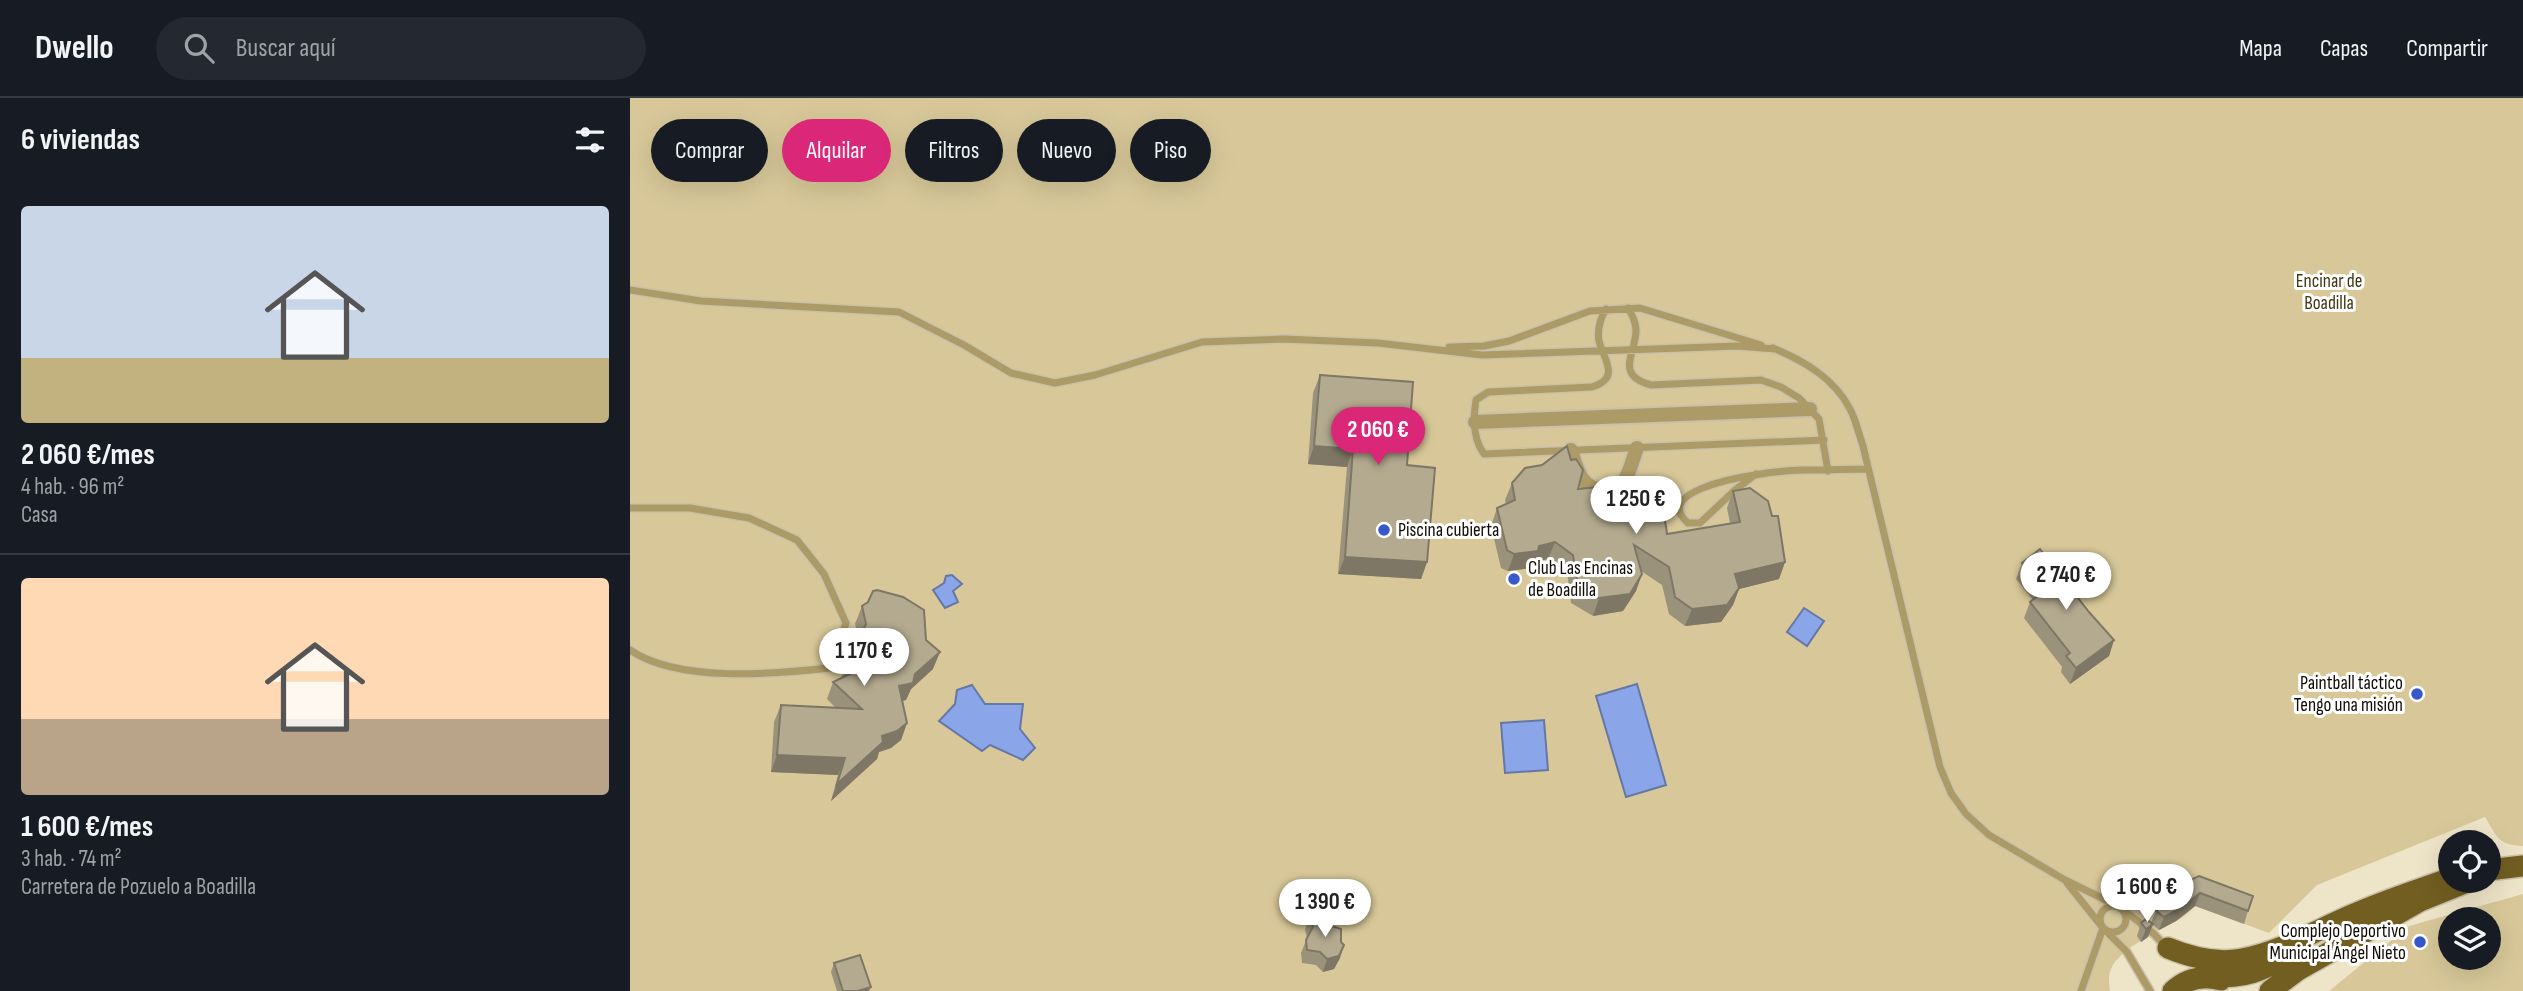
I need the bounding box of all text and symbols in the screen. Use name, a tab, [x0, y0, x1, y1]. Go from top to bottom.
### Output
search box	[156, 17, 646, 80]
text: Dwello	[35, 28, 114, 68]
icon: search	[180, 29, 218, 67]
text: Buscar aquí	[236, 33, 336, 64]
text: Mapa	[2239, 34, 2282, 63]
text: Capas	[2320, 34, 2368, 63]
text: Compartir	[2406, 34, 2488, 63]
chip: Comprar	[651, 119, 768, 182]
chip: Alquilar	[782, 119, 891, 182]
chip: Filtros	[905, 119, 1003, 182]
chip: Nuevo	[1017, 119, 1116, 182]
chip: Piso	[1130, 119, 1211, 182]
icon: filters	[571, 121, 609, 159]
text: 6 viviendas	[21, 122, 140, 158]
icon: home	[252, 252, 378, 378]
park label: Encinar de Boadilla	[2296, 270, 2362, 315]
pin: 2 060 €	[1313, 408, 1443, 467]
text: 2 060 €	[1347, 416, 1409, 444]
text: 2 060 €/mes	[21, 437, 155, 473]
text: 4 hab. · 96 m²	[21, 473, 124, 501]
pin: 1 250 €	[1571, 476, 1701, 536]
text: 1 250 €	[1606, 485, 1666, 513]
text: Casa	[21, 501, 58, 529]
place label: Piscina cubierta	[1398, 519, 1499, 542]
marker: Piscina cubierta	[1376, 522, 1392, 538]
pin: 2 740 €	[2001, 552, 2131, 612]
place label: Club Las Encinas de Boadilla	[1528, 557, 1633, 602]
text: 2 740 €	[2036, 561, 2096, 589]
marker: Club Las Encinas de Boadilla	[1506, 571, 1522, 587]
icon: home	[252, 624, 378, 750]
pin: 1 170 €	[799, 628, 929, 688]
text: 1 170 €	[835, 637, 893, 665]
place label: Paintball táctico Tengo una misión	[2294, 672, 2403, 717]
marker: Paintball táctico Tengo una misión	[2409, 686, 2425, 702]
text: 1 600 €/mes	[21, 809, 153, 845]
map controls	[2438, 830, 2501, 970]
button: locate	[2438, 830, 2501, 893]
text: 3 hab. · 74 m²	[21, 845, 122, 873]
pin: 1 600 €	[2082, 864, 2212, 924]
text: Carretera de Pozuelo a Boadilla	[21, 873, 256, 901]
text: 1 600 €	[2117, 873, 2177, 901]
pin: 1 390 €	[1260, 880, 1390, 939]
text: 1 390 €	[1295, 888, 1355, 916]
button: layers	[2438, 907, 2501, 970]
place label: Complejo Deportivo Municipal Ángel Nieto	[2270, 920, 2406, 965]
marker: Complejo Deportivo Municipal Ángel Nieto	[2412, 934, 2428, 950]

